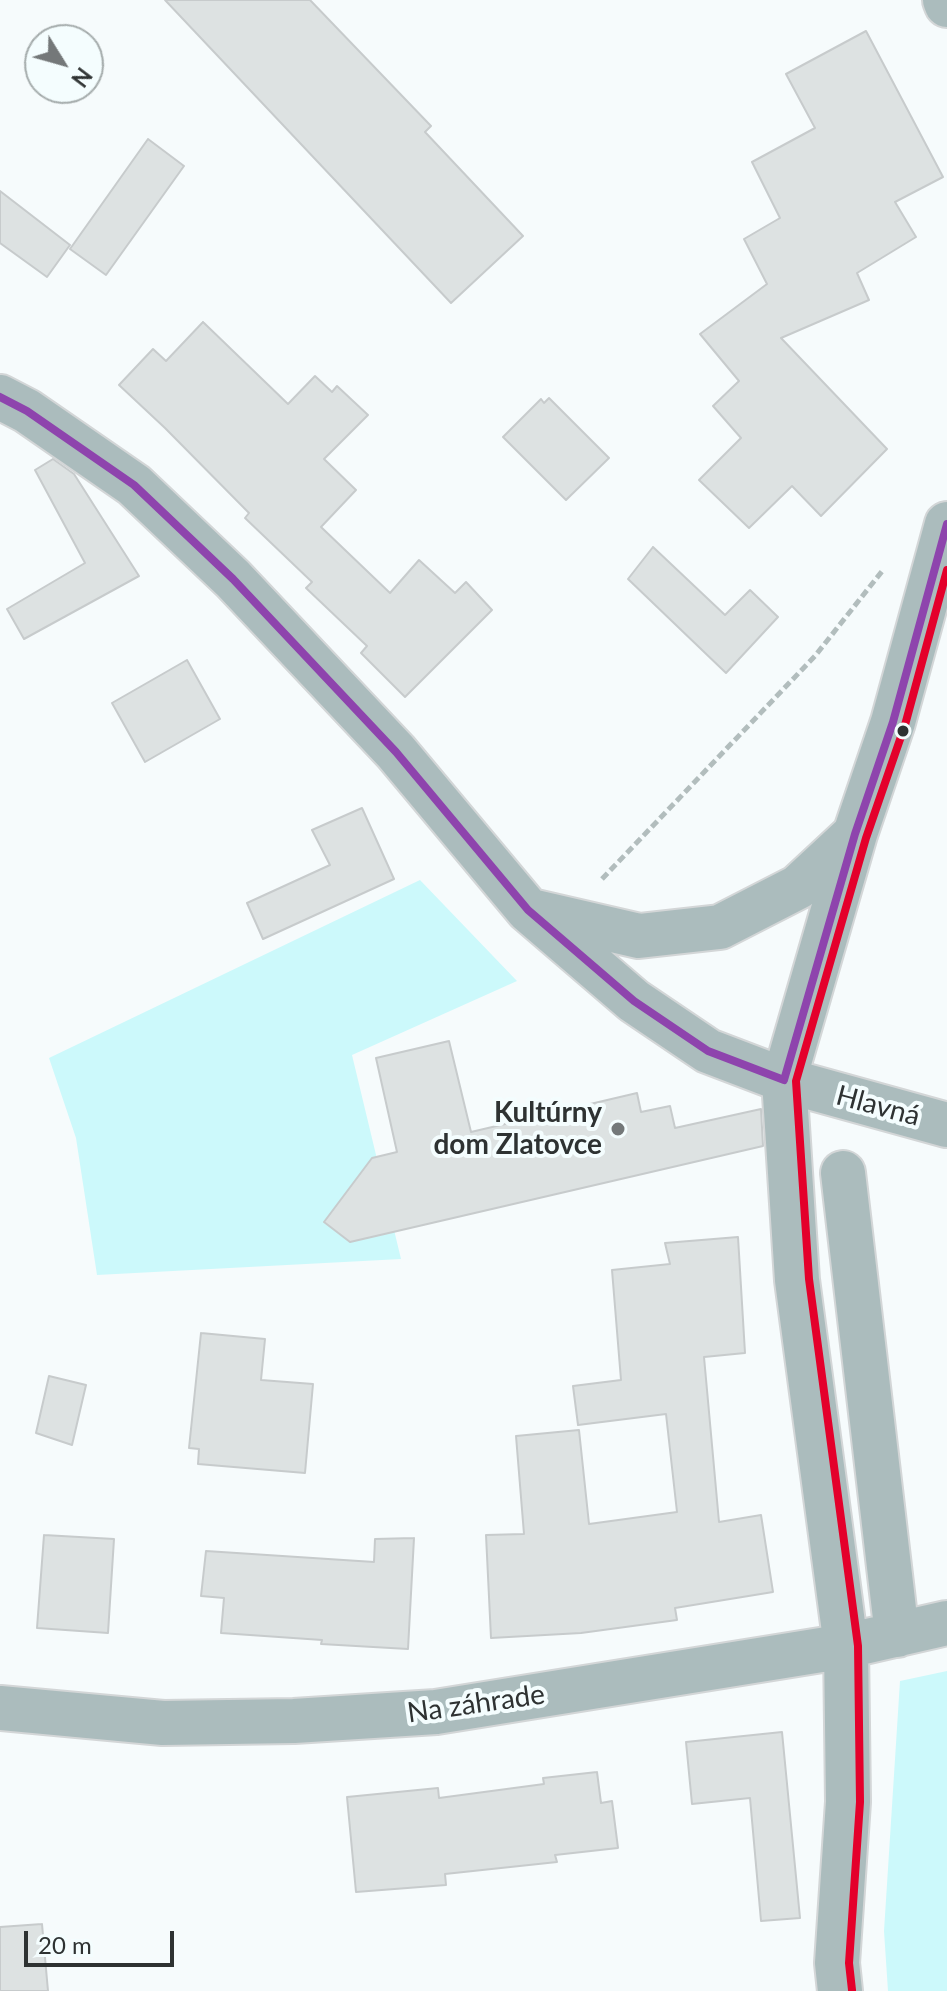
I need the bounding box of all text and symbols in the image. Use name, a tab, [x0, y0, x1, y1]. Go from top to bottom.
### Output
north arrow	[24, 24, 104, 104]
text: N	[66, 63, 98, 92]
unlabelled marker	[895, 723, 911, 739]
street label: Hlavná	[832, 1079, 924, 1133]
place label: Kultúrny dom Zlatovce	[433, 1096, 602, 1162]
marker: Kultúrny dom Zlatovce	[609, 1120, 627, 1138]
street label: Na záhrade	[405, 1678, 547, 1730]
scale bar	[28, 1915, 178, 1965]
text: 20 m	[38, 1930, 92, 1959]

